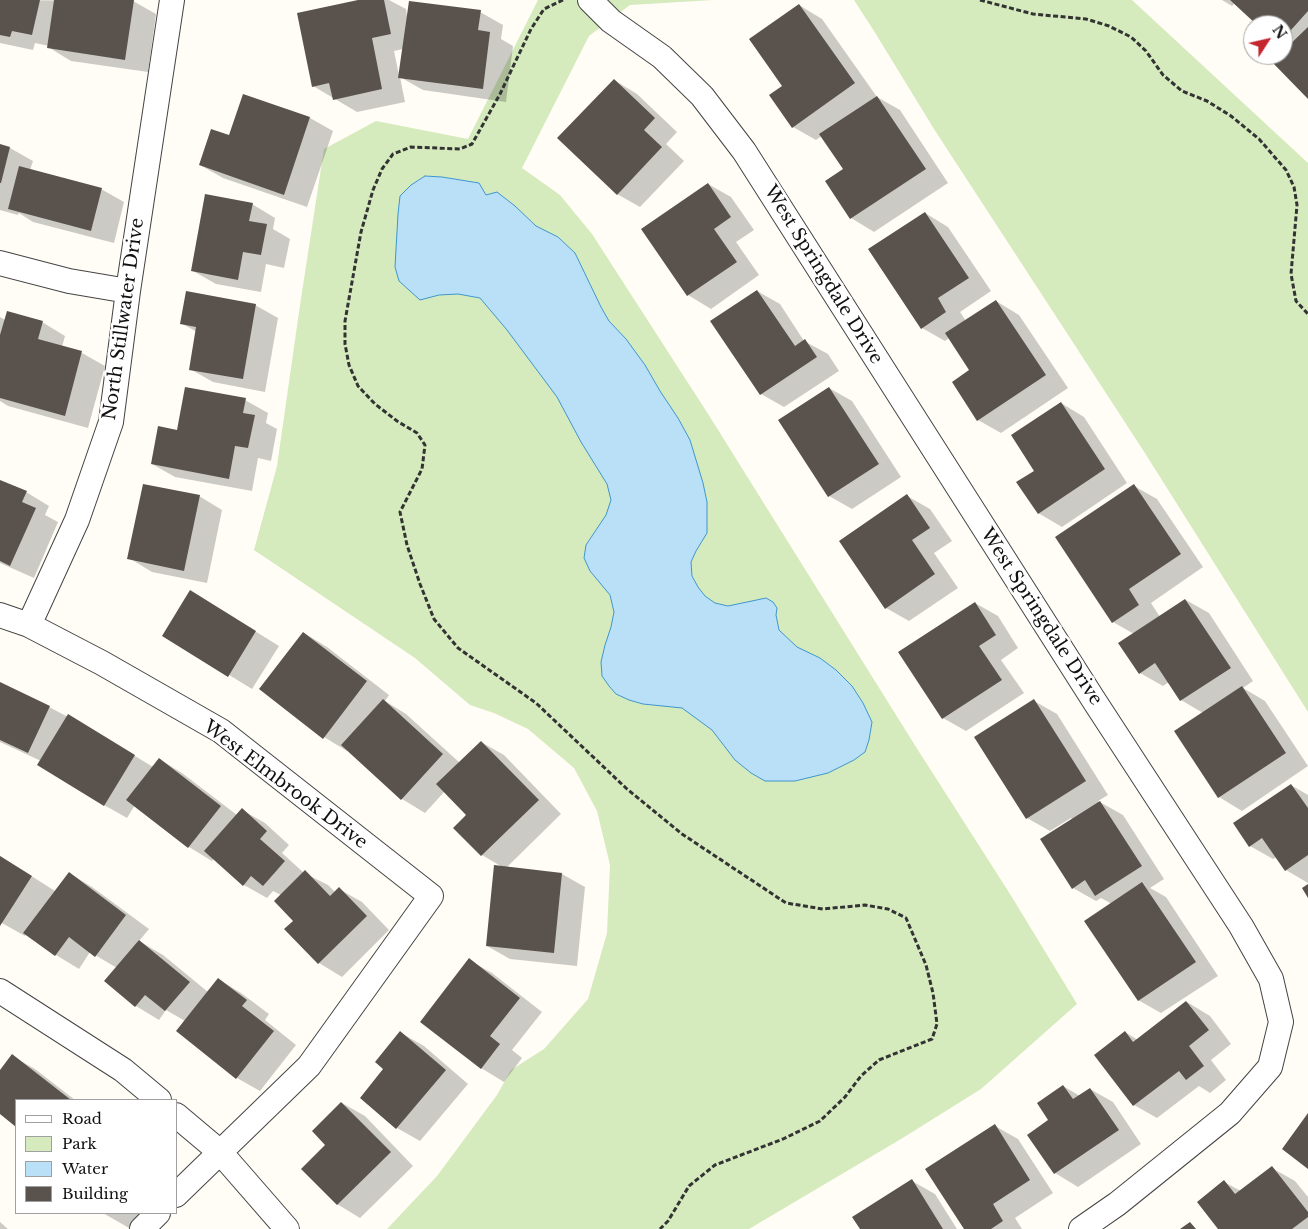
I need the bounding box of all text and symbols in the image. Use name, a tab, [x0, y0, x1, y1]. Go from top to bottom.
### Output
north arrow	[1243, 15, 1293, 65]
text: N	[1268, 21, 1291, 43]
street label: West Springdale Drive	[759, 182, 887, 368]
street label: North Stillwater Drive	[99, 217, 149, 421]
street label: West Springdale Drive	[976, 524, 1106, 710]
street label: West Elmbrook Drive	[199, 716, 371, 854]
legend	[15, 1099, 178, 1214]
text: Road	[62, 1109, 102, 1128]
text: Park	[62, 1134, 97, 1153]
text: Water	[62, 1159, 108, 1178]
text: Building	[62, 1184, 128, 1203]

